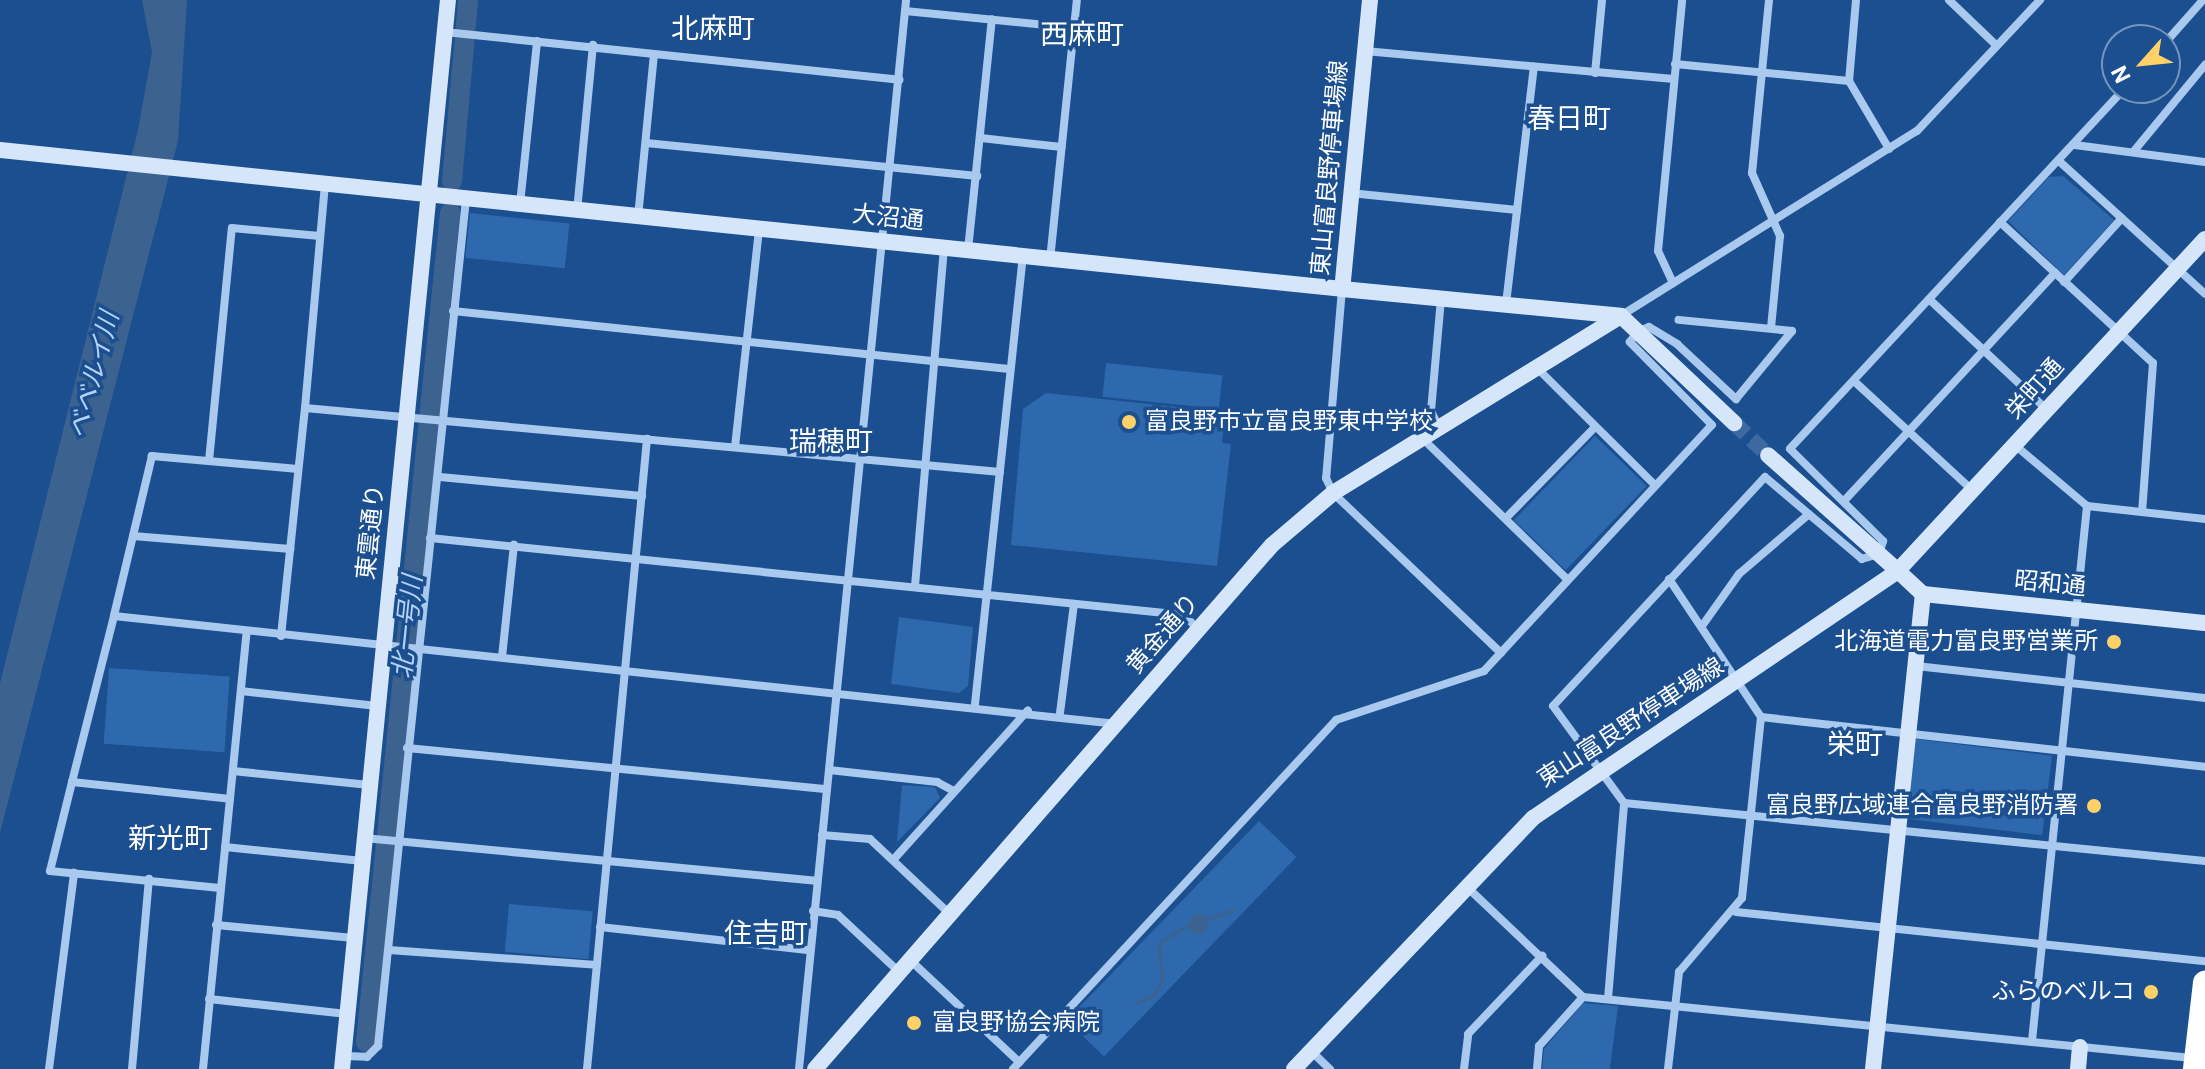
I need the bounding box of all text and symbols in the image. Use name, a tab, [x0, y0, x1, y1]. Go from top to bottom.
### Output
district label: 北麻町	[671, 12, 755, 46]
district label: 西麻町	[1040, 18, 1124, 52]
north arrow	[2101, 24, 2181, 104]
street label: 東山富良野停車場線	[1306, 59, 1354, 277]
text: N	[2106, 62, 2136, 87]
district label: 春日町	[1527, 102, 1611, 136]
street label: 大沼通	[851, 200, 925, 236]
water label: ベベルイ川	[62, 308, 126, 442]
street label: 栄町通	[2000, 353, 2070, 425]
place label: 富良野市立富良野東中学校	[1145, 408, 1433, 436]
marker: 富良野市立富良野東中学校	[1120, 413, 1138, 431]
district label: 瑞穂町	[789, 425, 873, 459]
street label: 東雲通り	[352, 483, 390, 581]
street label: 昭和通	[2013, 566, 2087, 602]
water label: 北一号川	[387, 574, 429, 680]
street label: 黄金通り	[1121, 588, 1205, 680]
place label: 北海道電力富良野営業所	[1834, 628, 2098, 656]
marker: 北海道電力富良野営業所	[2105, 633, 2123, 651]
street label: 東山富良野停車場線	[1533, 652, 1729, 794]
district label: 栄町	[1827, 728, 1883, 762]
place label: 富良野広域連合富良野消防署	[1766, 792, 2078, 820]
marker: 富良野広域連合富良野消防署	[2085, 797, 2103, 815]
district label: 新光町	[128, 822, 212, 856]
district label: 住吉町	[724, 917, 808, 951]
place label: ふらのベルコ	[1991, 978, 2135, 1006]
marker: ふらのベルコ	[2142, 983, 2160, 1001]
place label: 富良野協会病院	[932, 1009, 1100, 1037]
marker: 富良野協会病院	[903, 1012, 925, 1034]

